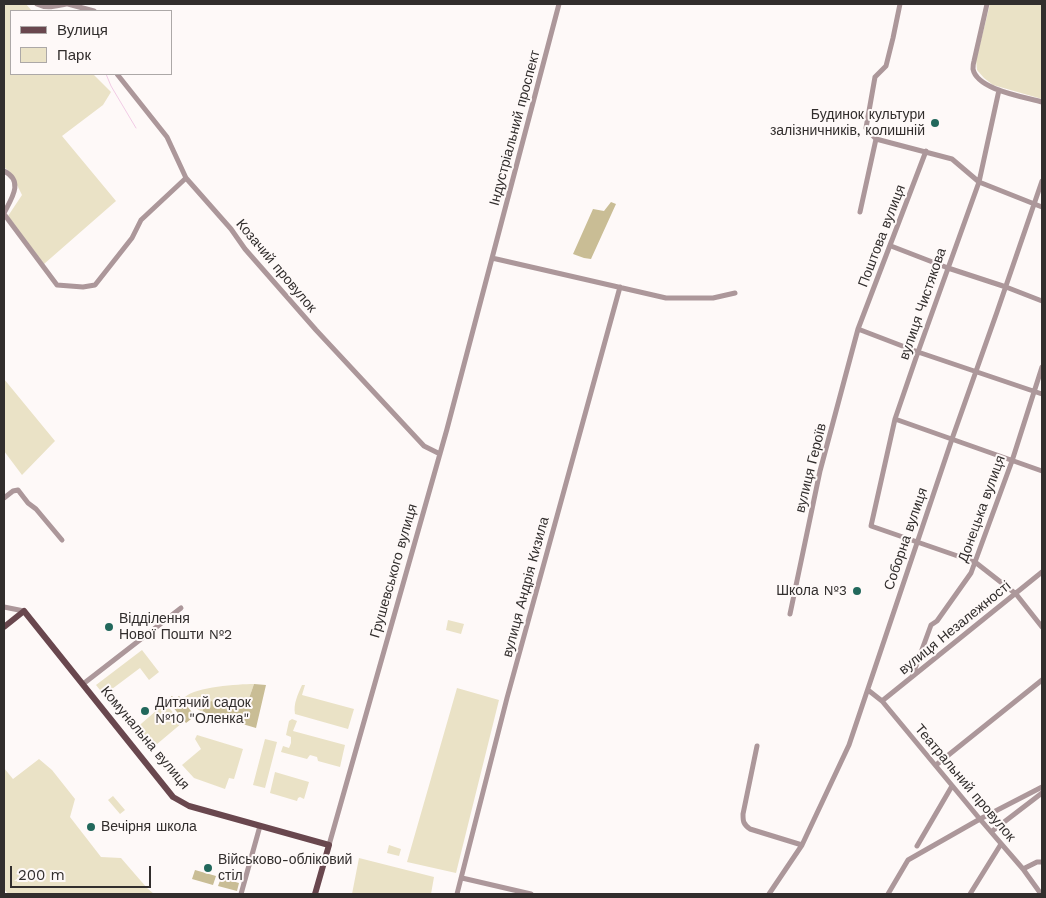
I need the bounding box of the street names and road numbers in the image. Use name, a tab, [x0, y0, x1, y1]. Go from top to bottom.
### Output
street label: Індустріальний проспект	[486, 48, 544, 208]
street label: Поштова вулиця	[855, 182, 909, 290]
street label: Козачий провулок	[232, 216, 320, 316]
street label: вулиця Чистякова	[896, 246, 950, 362]
street label: вулиця Героїв	[792, 422, 830, 514]
street label: Донецька вулиця	[955, 453, 1009, 565]
street label: Соборна вулиця	[881, 486, 931, 592]
street label: Грушевського вулиця	[367, 502, 421, 640]
street label: вулиця Андрія Кизила	[499, 515, 553, 659]
street label: вулиця Незалежності	[896, 578, 1014, 678]
street label: Комунальна вулиця	[97, 683, 193, 793]
street label: Театральний провулок	[911, 721, 1019, 845]

